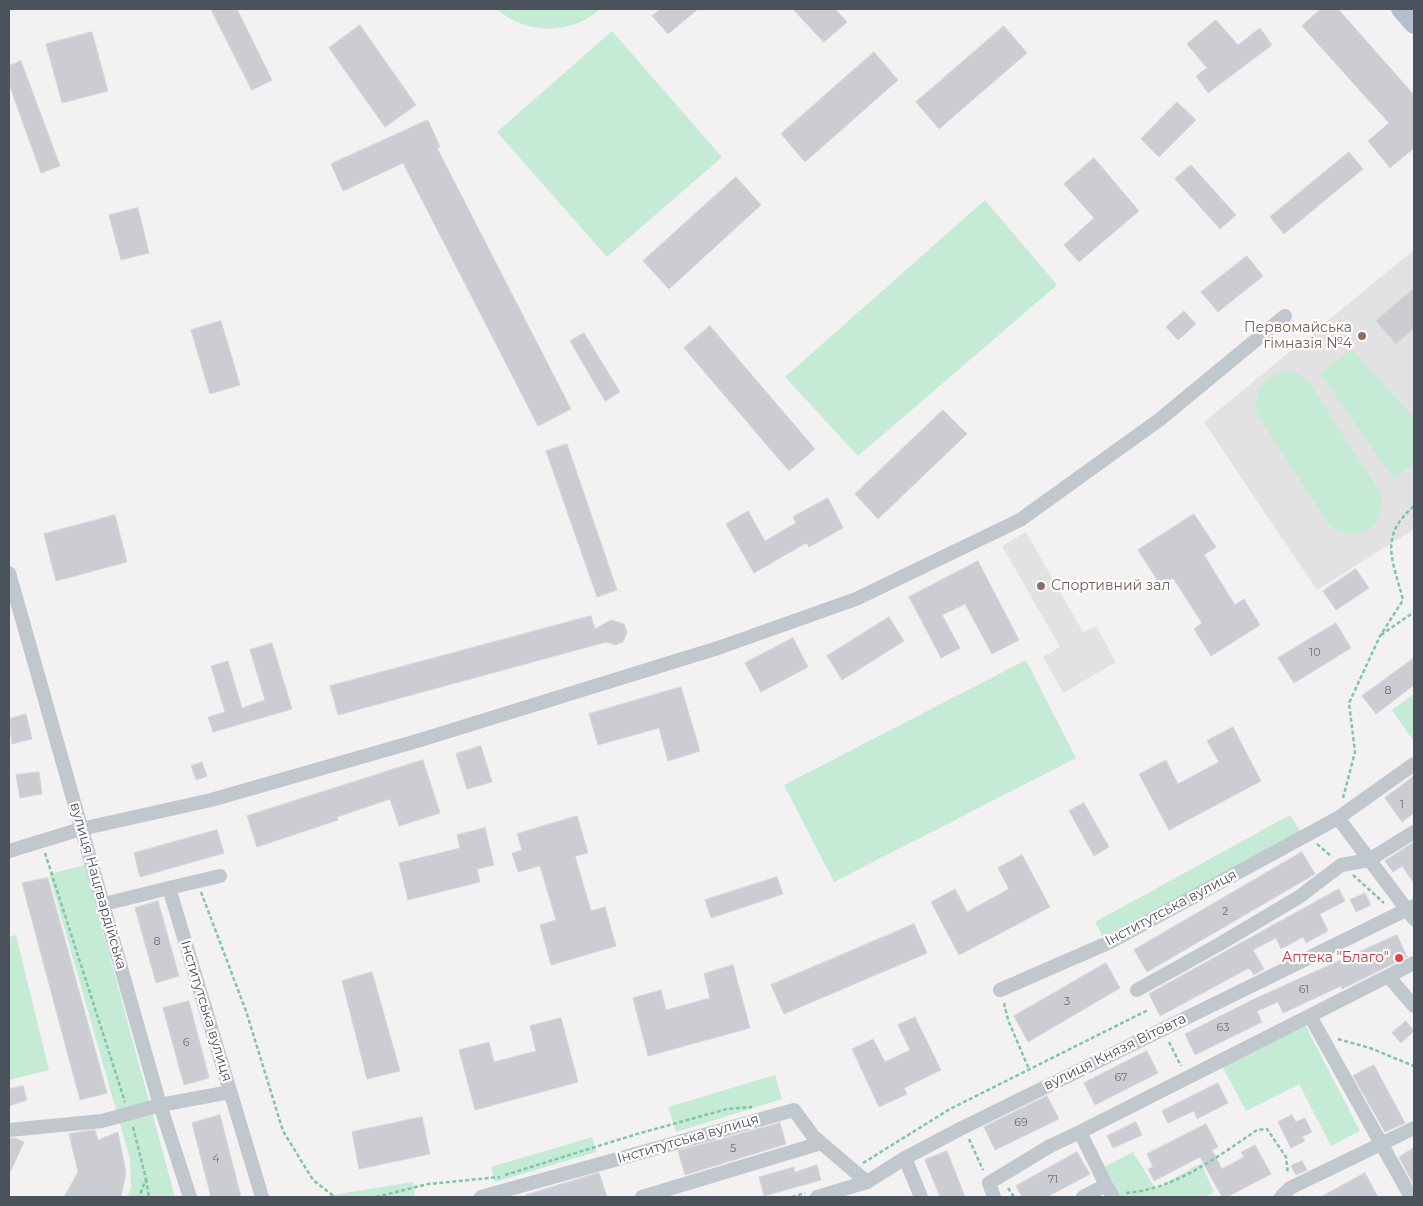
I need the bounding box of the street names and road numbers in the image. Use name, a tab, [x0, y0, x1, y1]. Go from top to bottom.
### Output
street label: вулиця Нацгвардійська	[66, 801, 130, 971]
street label: Інститутська вулиця	[1102, 866, 1240, 950]
street label: Інститутська вулиця	[177, 938, 235, 1084]
street label: вулиця Князя Вітовта	[1041, 1010, 1189, 1094]
street label: Інститутська вулиця	[615, 1111, 761, 1167]

